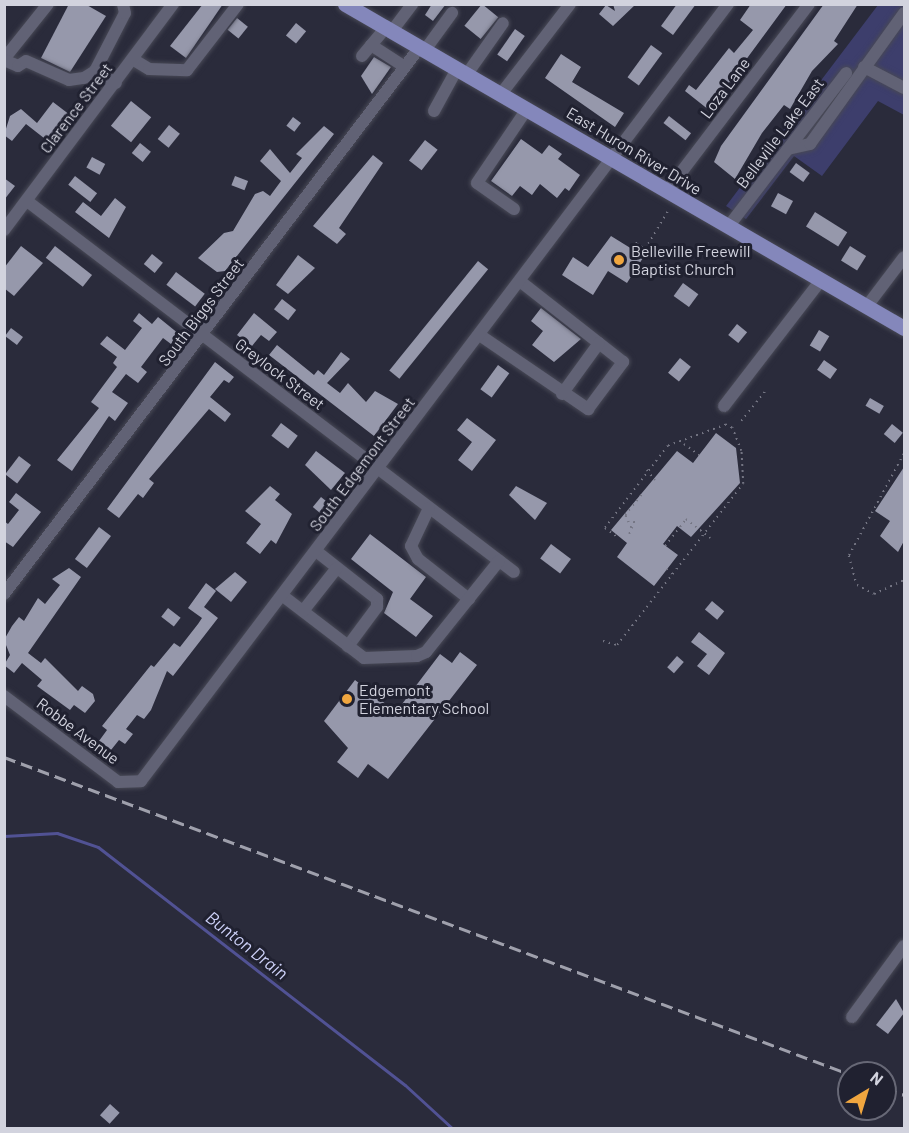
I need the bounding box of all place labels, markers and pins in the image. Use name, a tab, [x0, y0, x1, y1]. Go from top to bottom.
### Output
place label: Belleville Freewill Baptist Church	[631, 241, 750, 279]
marker: Belleville Freewill Baptist Church	[612, 253, 626, 267]
place label: Edgemont Elementary School	[359, 680, 489, 718]
marker: Edgemont Elementary School	[340, 692, 354, 706]

